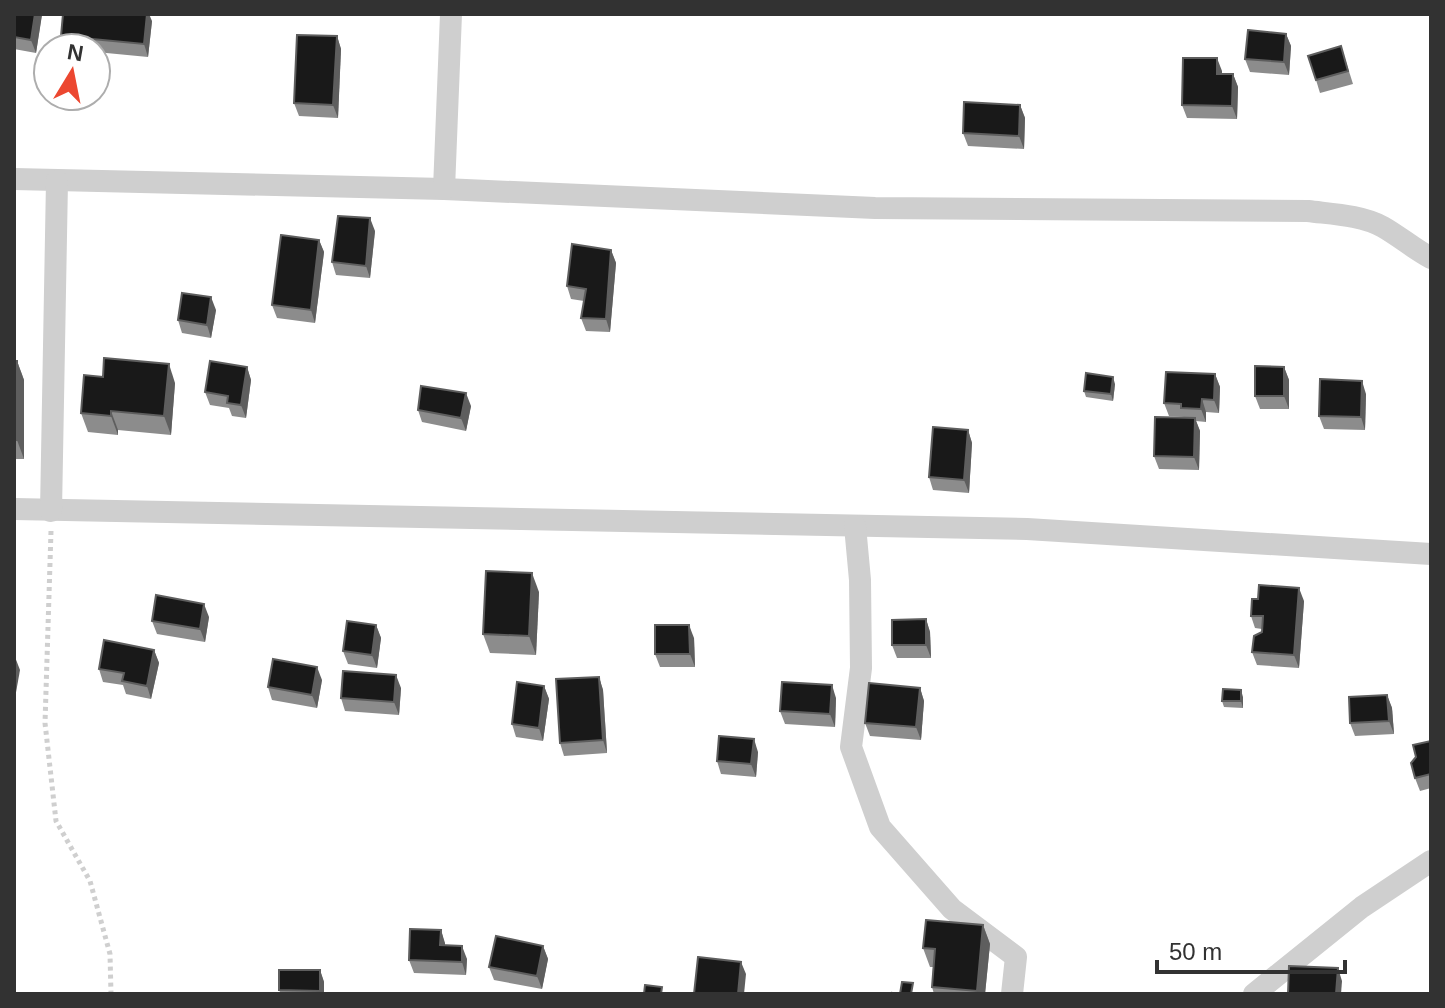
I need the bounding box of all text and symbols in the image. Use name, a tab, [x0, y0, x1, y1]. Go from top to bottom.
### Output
north arrow	[32, 32, 112, 112]
text: N	[65, 39, 85, 66]
scale bar	[1157, 924, 1345, 974]
text: 50 m	[1169, 938, 1222, 965]

